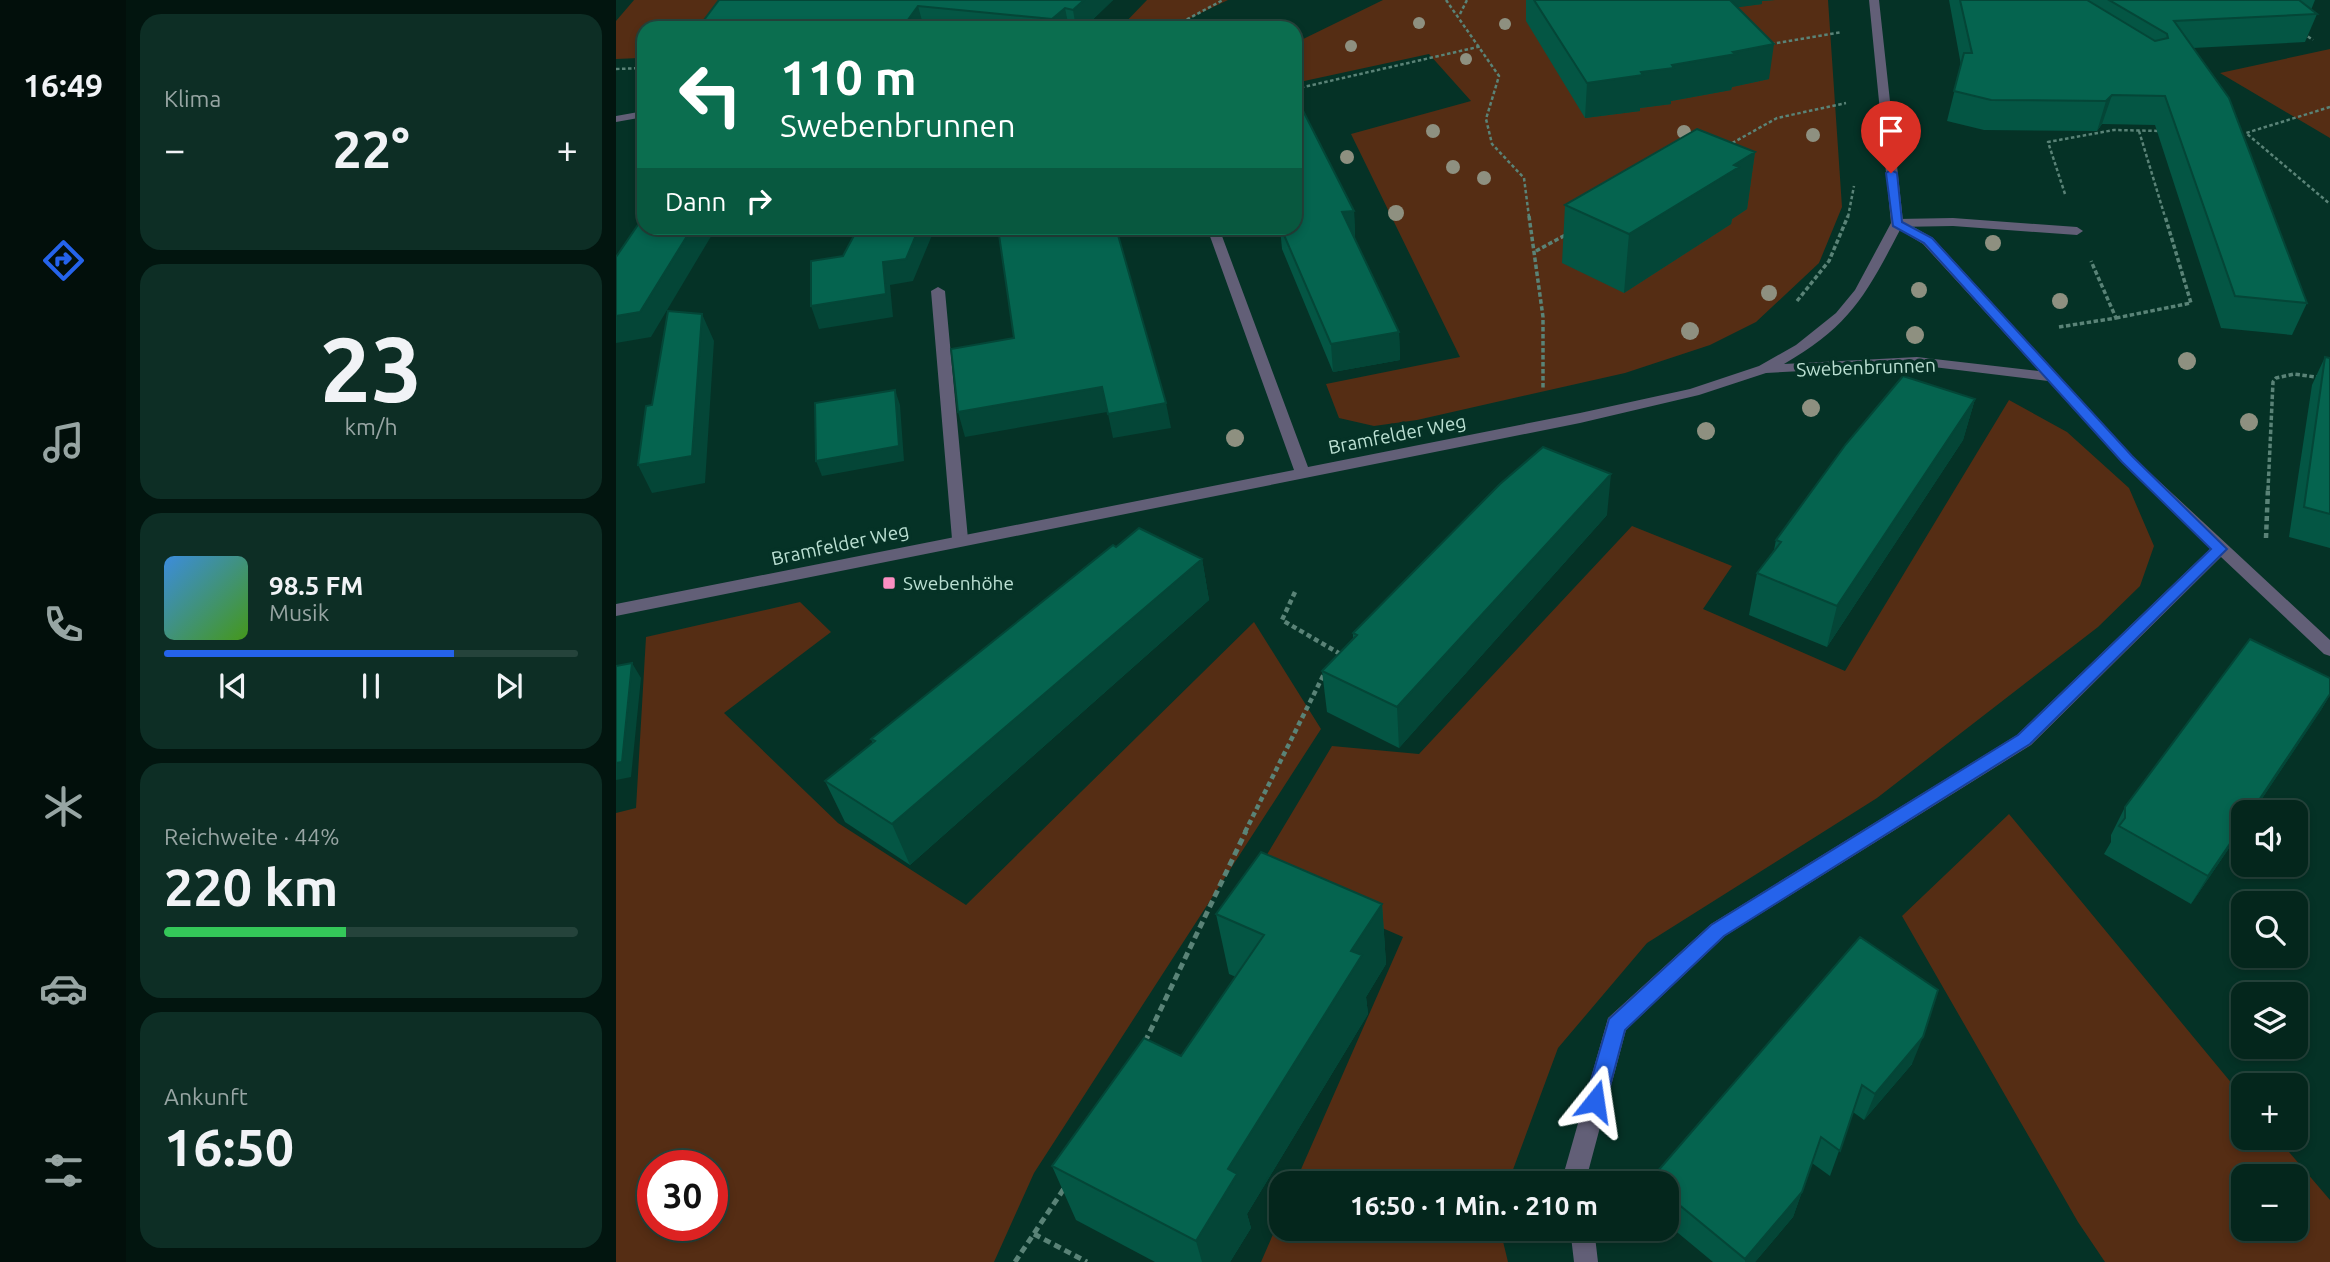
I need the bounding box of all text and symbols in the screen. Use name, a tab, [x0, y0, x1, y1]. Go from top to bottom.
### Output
icon: left	[665, 49, 756, 140]
text: 110 m	[780, 49, 917, 104]
text: 16:49	[23, 67, 103, 103]
text: Klima	[164, 86, 221, 111]
pin	[1861, 101, 1921, 173]
text: Swebenbrunnen	[780, 107, 1015, 143]
icon: arrive	[1872, 112, 1910, 150]
text: 22°	[332, 120, 410, 178]
text: −	[164, 128, 185, 170]
text: +	[557, 128, 578, 170]
icon: right	[740, 182, 778, 220]
text: Dann	[665, 187, 726, 216]
icon: directions	[39, 236, 88, 285]
text: 23	[320, 317, 422, 419]
street label: Swebenbrunnen	[1796, 354, 1936, 380]
street label: Bramfelder Weg	[1326, 410, 1468, 458]
text: km/h	[344, 414, 398, 439]
icon: music	[39, 418, 88, 467]
street label: Bramfelder Weg	[769, 519, 911, 569]
text: 98.5 FM	[269, 571, 363, 600]
place label: Swebenhöhe	[903, 572, 1014, 594]
marker: Swebenhöhe	[881, 575, 897, 591]
icon: phone	[39, 600, 88, 649]
text: Musik	[269, 600, 329, 625]
icon: previous	[214, 667, 252, 705]
icon: pause	[352, 667, 390, 705]
icon: next	[490, 667, 528, 705]
icon: climate	[39, 782, 88, 831]
map controls	[2231, 800, 2308, 1241]
button: sound	[2231, 800, 2308, 877]
text: Reichweite · 44%	[164, 824, 340, 849]
text: 220 km	[164, 858, 338, 916]
button: search	[2231, 891, 2308, 968]
icon: car	[39, 964, 88, 1013]
button: layers	[2231, 982, 2308, 1059]
position arrow	[1558, 1064, 1632, 1138]
button: +	[2231, 1073, 2308, 1150]
text: Ankunft	[164, 1084, 248, 1109]
text: 16:50	[164, 1118, 294, 1176]
icon: filters	[39, 1146, 88, 1195]
speed limit sign: 30	[637, 1150, 728, 1241]
button: −	[2231, 1164, 2308, 1241]
text: 16:50 · 1 Min. · 210 m	[1350, 1191, 1598, 1220]

